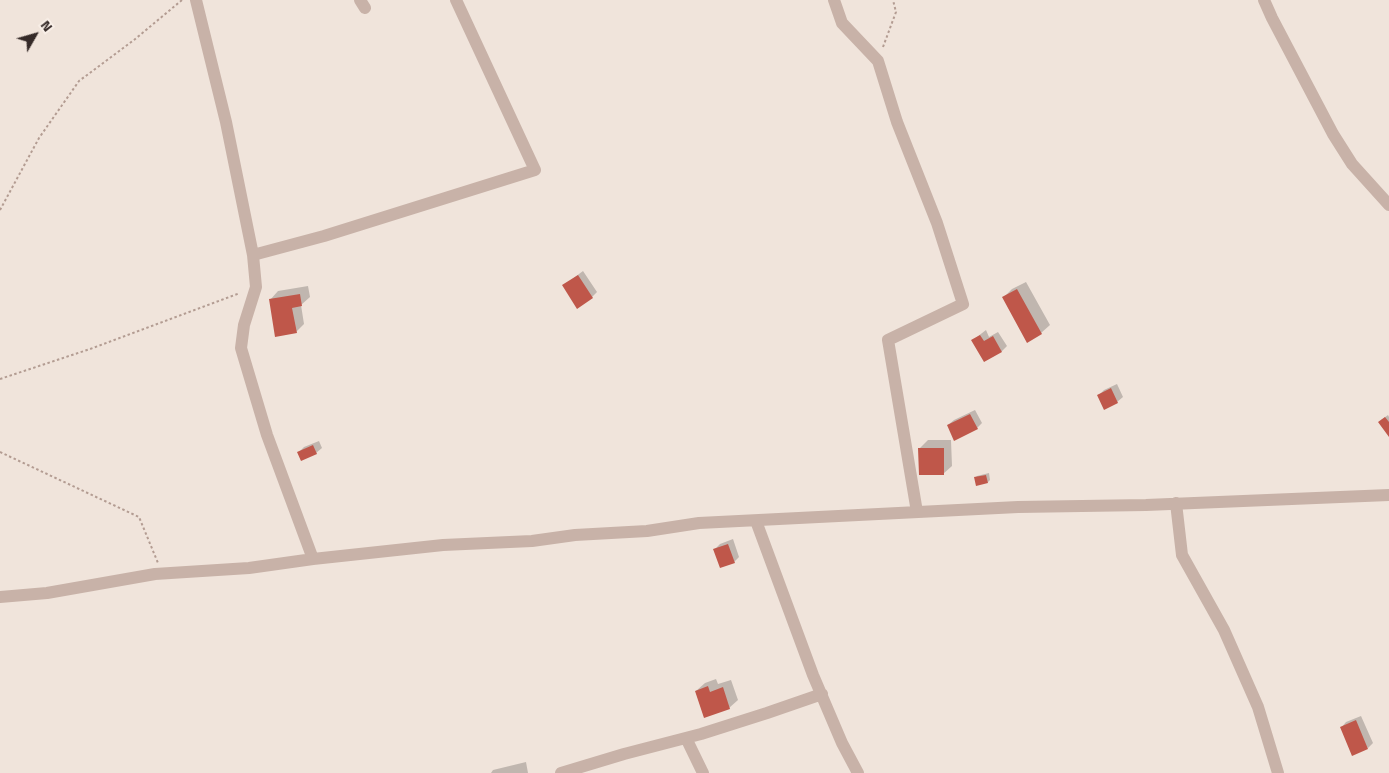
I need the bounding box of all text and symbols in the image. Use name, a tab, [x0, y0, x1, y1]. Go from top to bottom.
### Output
north arrow	[10, 10, 60, 60]
text: N	[36, 15, 58, 36]

